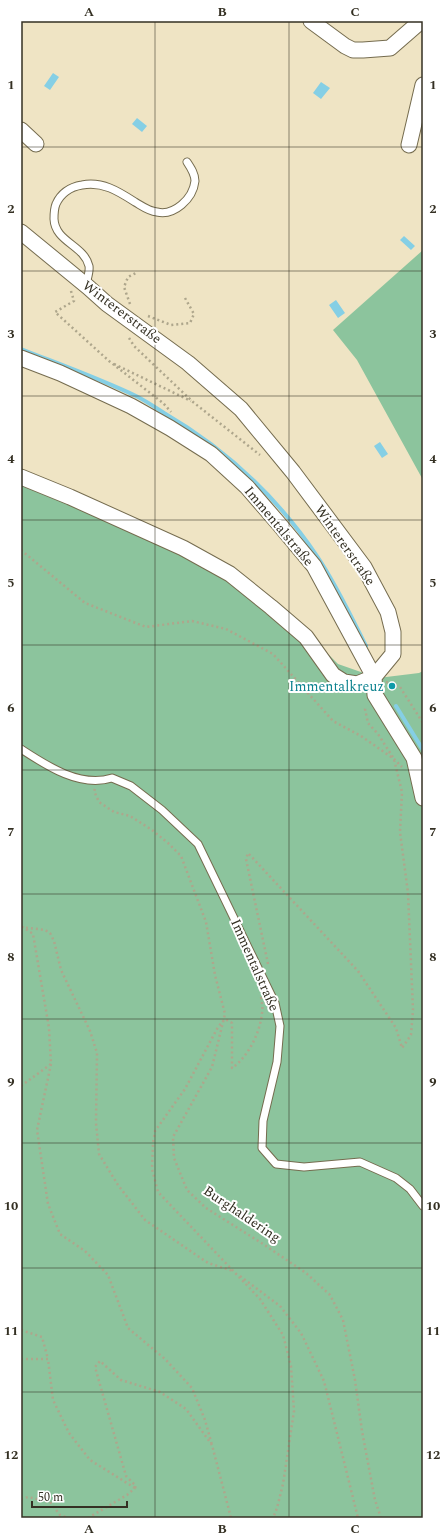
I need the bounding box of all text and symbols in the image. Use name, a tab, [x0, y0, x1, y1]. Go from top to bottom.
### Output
text: A	[84, 2, 94, 22]
text: B	[217, 2, 227, 22]
text: C	[350, 2, 360, 22]
text: 1	[7, 75, 15, 95]
text: 1	[429, 75, 437, 95]
text: 2	[7, 199, 15, 219]
text: 2	[429, 199, 437, 219]
street label: Wintererstraße	[78, 275, 166, 349]
text: 3	[7, 324, 15, 344]
text: 3	[429, 324, 437, 344]
text: 4	[7, 449, 15, 469]
text: 4	[429, 449, 437, 469]
street label: Immentalstraße	[239, 481, 319, 571]
street label: Wintererstraße	[309, 500, 381, 590]
text: 5	[7, 573, 15, 593]
text: 5	[429, 573, 437, 593]
place label: Immentalkreuz	[289, 676, 384, 697]
marker: Immentalkreuz	[387, 681, 397, 691]
text: 6	[7, 698, 15, 718]
text: 6	[429, 698, 437, 718]
text: 7	[7, 822, 15, 842]
text: 7	[429, 822, 437, 842]
street label: Immentalstraße	[225, 915, 285, 1015]
text: 8	[7, 947, 15, 967]
text: 8	[429, 947, 437, 967]
text: 9	[7, 1072, 15, 1092]
text: 9	[429, 1072, 437, 1092]
street label: Burghaldering	[199, 1180, 285, 1248]
text: 10	[4, 1196, 18, 1216]
text: 10	[426, 1196, 440, 1216]
text: 11	[4, 1321, 18, 1341]
text: 11	[426, 1321, 440, 1341]
text: 12	[4, 1445, 18, 1465]
text: 12	[426, 1445, 440, 1465]
scale bar	[32, 1483, 127, 1509]
text: 50 m	[38, 1488, 63, 1507]
text: A	[84, 1519, 94, 1539]
text: B	[217, 1519, 227, 1539]
text: C	[350, 1519, 360, 1539]

